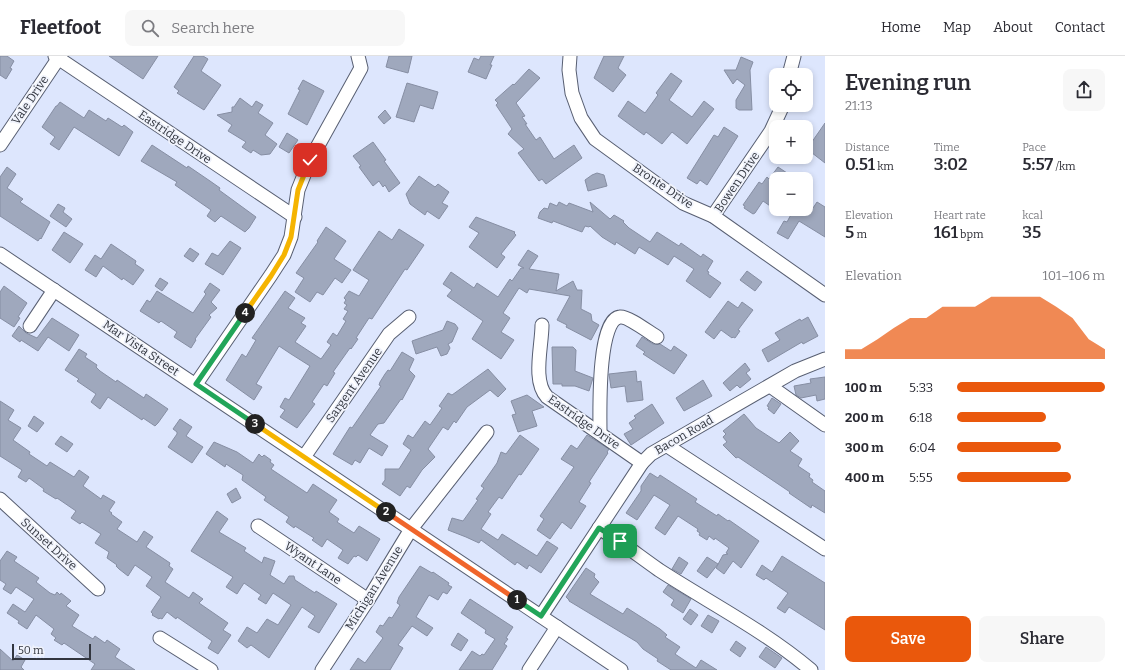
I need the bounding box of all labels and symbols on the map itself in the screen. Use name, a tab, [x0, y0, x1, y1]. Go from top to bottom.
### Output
street label: Vale Drive	[9, 73, 51, 127]
street label: Eastridge Drive	[136, 107, 214, 167]
pin	[293, 143, 327, 177]
street label: Bowen Drive	[712, 149, 762, 215]
street label: Bronte Drive	[630, 161, 696, 211]
pin: 4	[235, 303, 255, 323]
street label: Mar Vista Street	[100, 317, 182, 379]
street label: Sargent Avenue	[323, 345, 385, 425]
street label: Eastridge Drive	[545, 392, 623, 452]
street label: Bacon Road	[652, 413, 716, 457]
pin: 3	[245, 414, 265, 434]
pin: 2	[376, 502, 396, 522]
street label: Sunset Drive	[18, 515, 80, 573]
pin	[603, 524, 637, 558]
street label: Wyant Lane	[282, 539, 344, 587]
street label: Michigan Avenue	[342, 543, 406, 633]
pin: 1	[507, 590, 527, 610]
scale bar	[12, 642, 91, 661]

